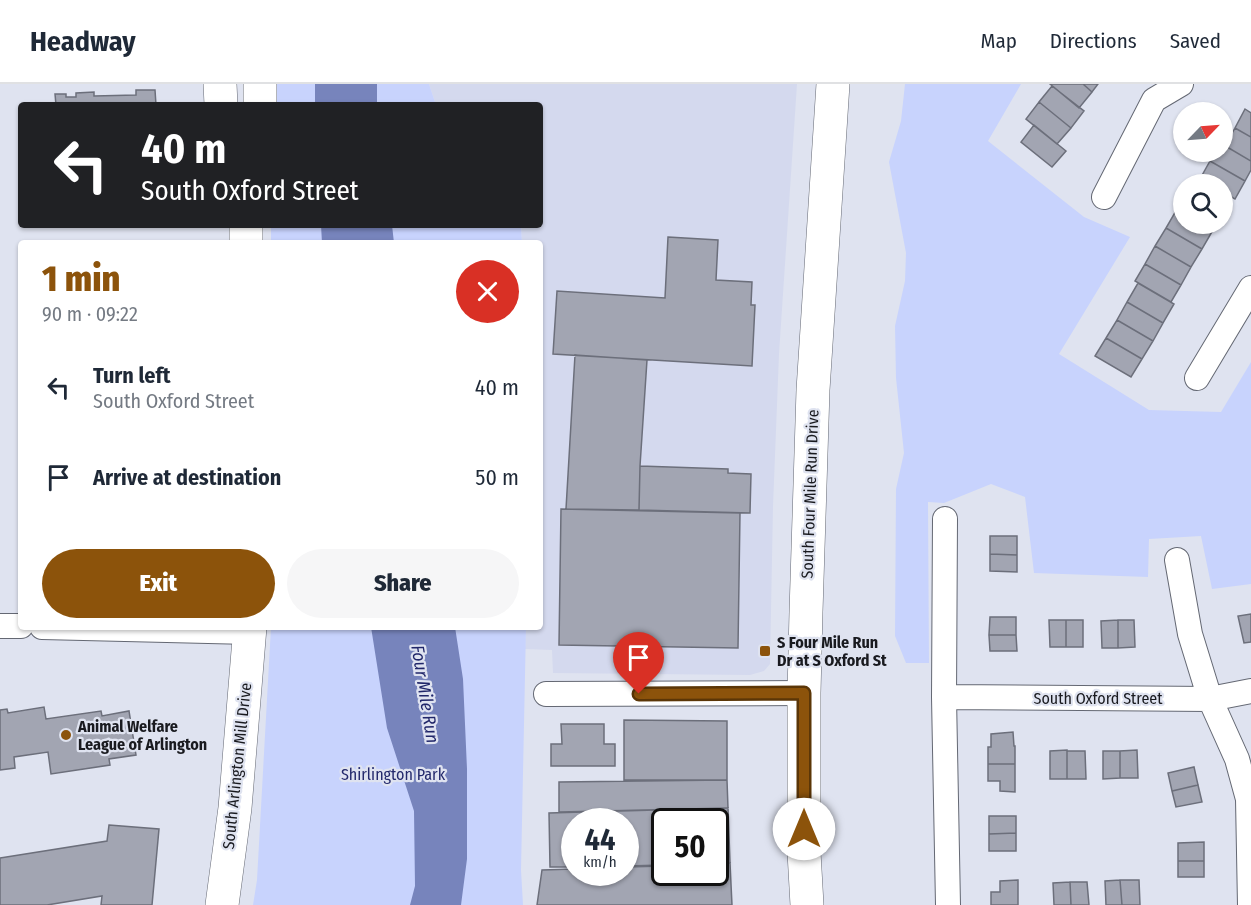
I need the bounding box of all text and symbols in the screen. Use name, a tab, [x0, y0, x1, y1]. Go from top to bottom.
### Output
text: Headway	[30, 25, 136, 58]
text: Map	[980, 28, 1017, 54]
text: Directions	[1050, 28, 1137, 54]
text: Saved	[1170, 28, 1221, 54]
north arrow	[1173, 102, 1233, 162]
map controls	[1173, 102, 1233, 234]
text: 40 m	[141, 124, 226, 174]
icon: left	[42, 126, 120, 204]
button: search	[1173, 174, 1233, 234]
text: South Oxford Street	[141, 175, 359, 207]
text: 1 min	[42, 257, 120, 301]
button: close	[456, 260, 519, 323]
text: 90 m · 09:22	[42, 302, 138, 326]
text: Turn left	[93, 362, 171, 389]
icon: left	[42, 371, 75, 404]
text: 40 m	[475, 374, 519, 401]
text: South Oxford Street	[93, 389, 254, 413]
street label: South Four Mile Run Drive	[798, 409, 822, 579]
icon: arrive	[42, 461, 75, 494]
text: Arrive at destination	[93, 464, 281, 491]
text: 50 m	[475, 464, 519, 491]
button: Exit	[42, 549, 275, 618]
button: Share	[287, 549, 519, 618]
pin	[613, 632, 664, 694]
place label: S Four Mile Run Dr at S Oxford St	[777, 633, 887, 670]
icon: arrive	[622, 641, 655, 674]
water label: Four Mile Run	[406, 643, 444, 745]
marker: S Four Mile Run Dr at S Oxford St	[758, 644, 772, 658]
street label: South Arlington Mill Drive	[219, 682, 255, 850]
street label: South Oxford Street	[1033, 689, 1163, 708]
place label: Animal Welfare League of Arlington	[77, 717, 207, 754]
marker: Animal Welfare League of Arlington	[59, 728, 73, 742]
park label: Shirlington Park	[341, 765, 446, 784]
position arrow	[772, 797, 836, 861]
speed limit sign: 50	[651, 808, 729, 886]
text: 44	[585, 822, 615, 858]
text: km/h	[583, 853, 617, 871]

